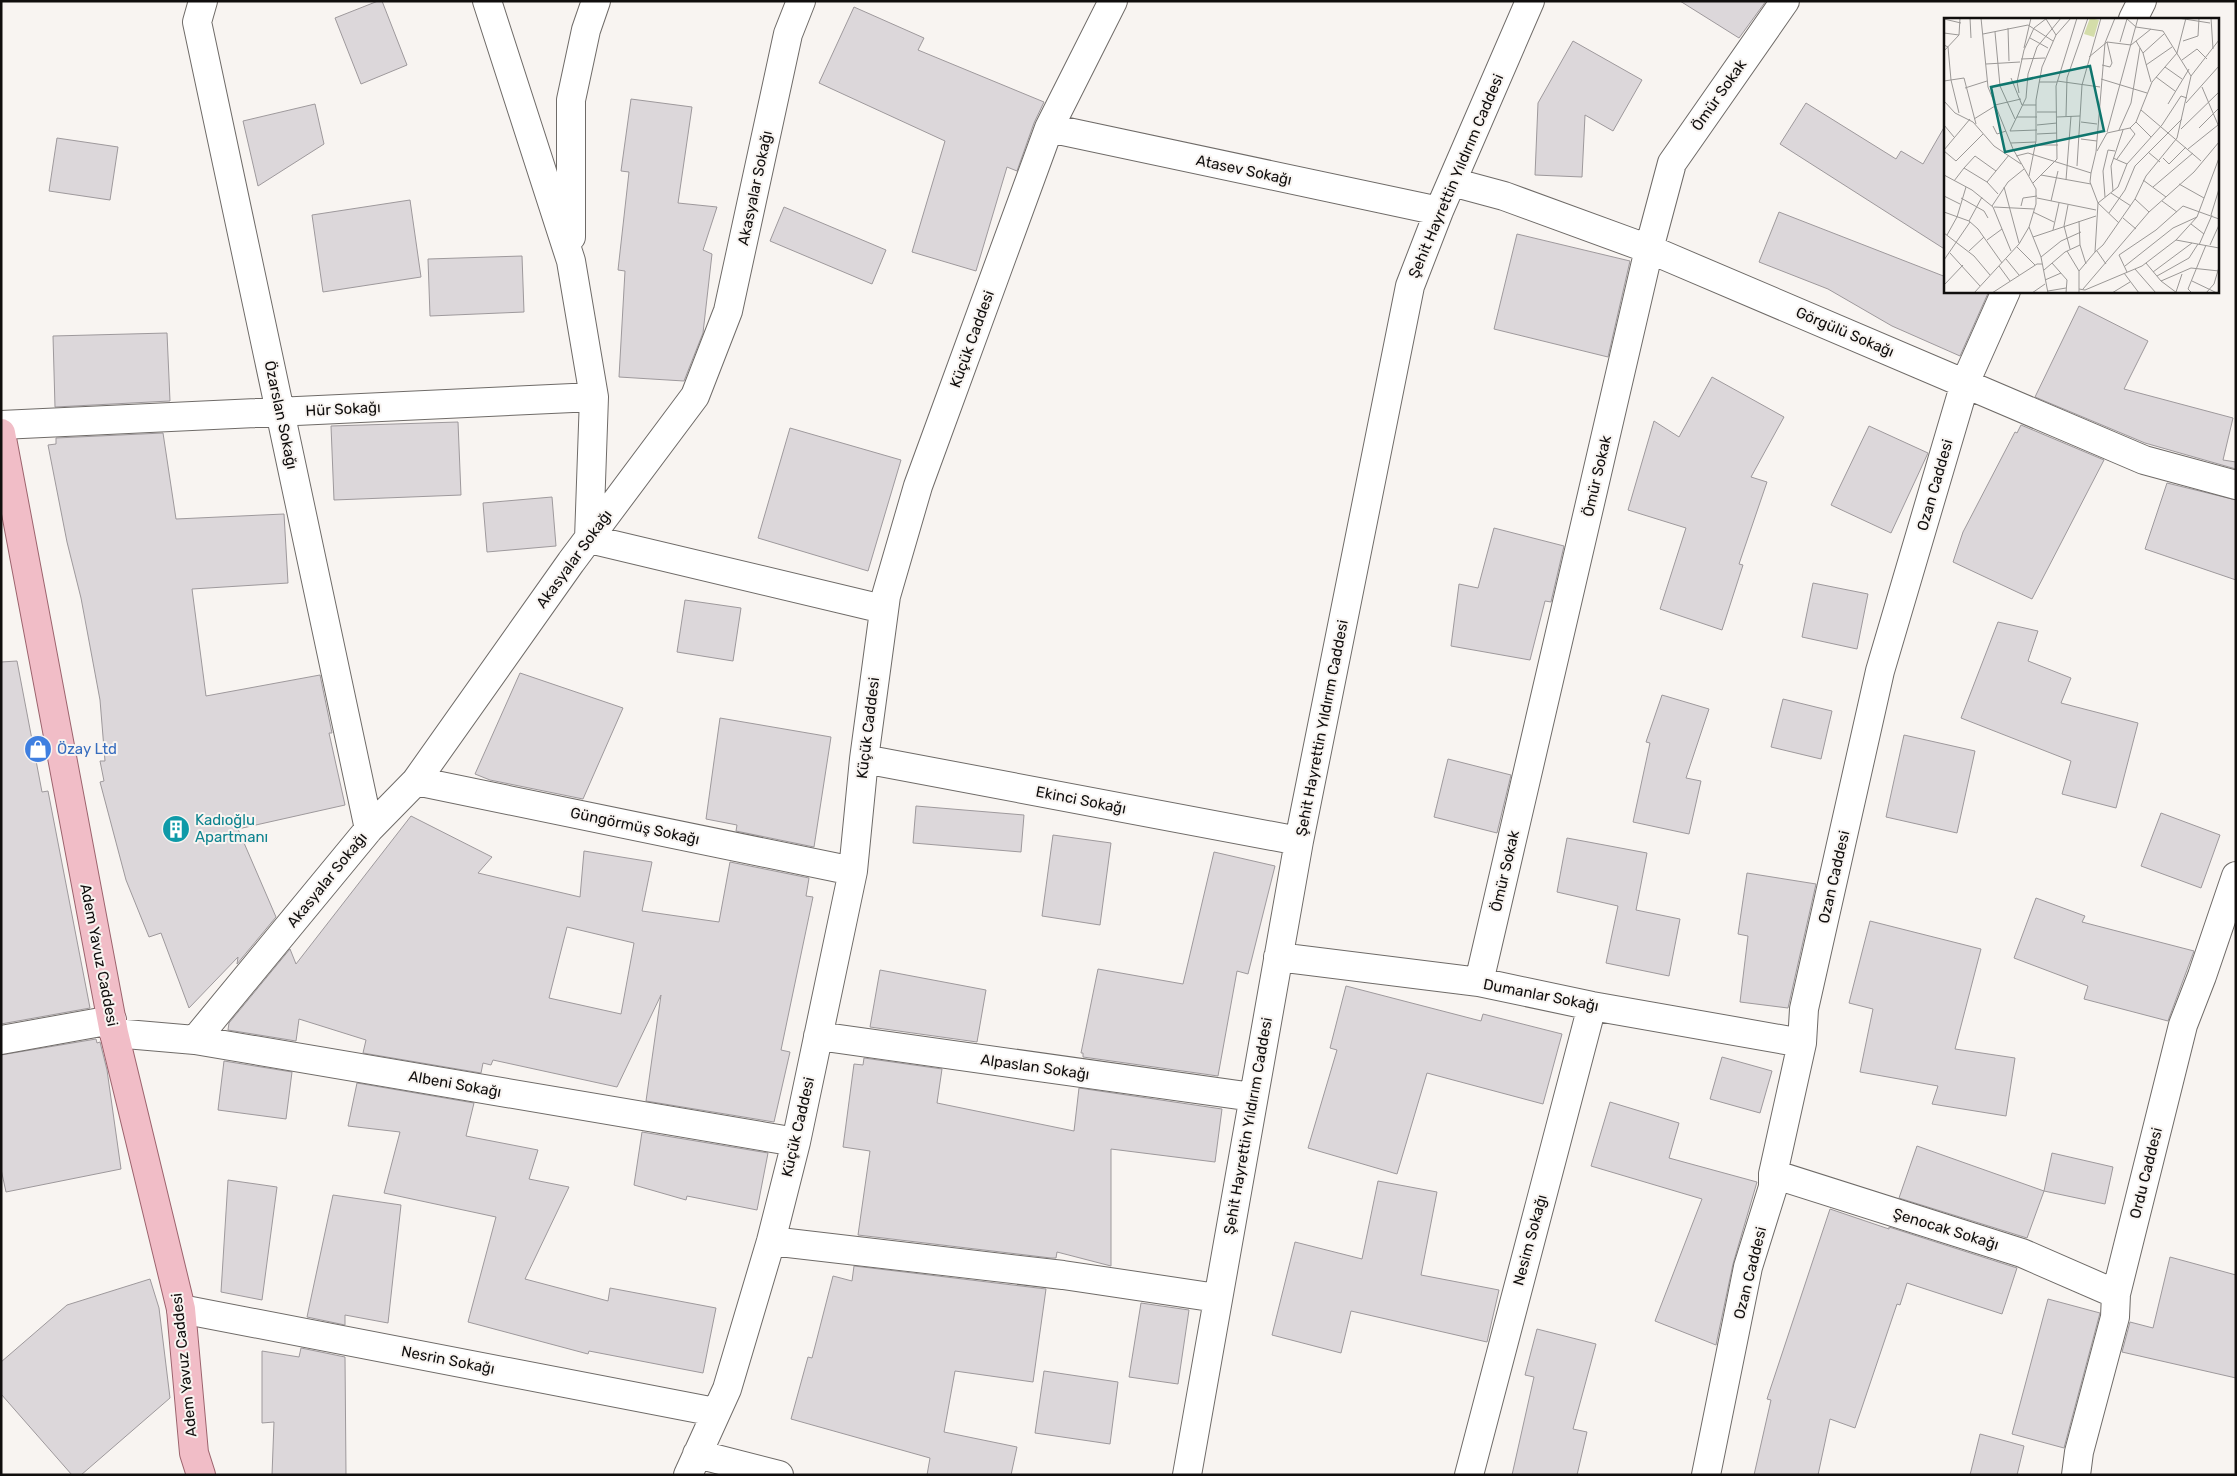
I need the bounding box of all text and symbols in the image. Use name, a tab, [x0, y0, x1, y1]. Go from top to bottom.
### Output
inset map	[1944, 18, 2220, 292]
street label: Ömür Sokak	[1688, 56, 1750, 134]
street label: Şehit Hayrettin Yıldırım Caddesi	[1405, 71, 1507, 281]
street label: Akasyalar Sokağı	[734, 129, 776, 247]
street label: Atasev Sokağı	[1194, 151, 1294, 189]
street label: Küçük Caddesi	[946, 288, 998, 390]
street label: Görgülü Sokağı	[1793, 303, 1897, 361]
street label: Özarslan Sokağı	[261, 359, 301, 471]
street label: Hür Sokağı	[305, 398, 381, 420]
street label: Ömür Sokak	[1579, 433, 1615, 519]
street label: Ozan Caddesi	[1913, 437, 1957, 533]
street label: Akasyalar Sokağı	[532, 506, 616, 612]
street label: Şehit Hayrettin Yıldırım Caddesi	[1292, 618, 1352, 838]
street label: Küçük Caddesi	[853, 676, 883, 780]
shop icon: Özay Ltd	[23, 734, 53, 764]
place label: Özay Ltd	[57, 740, 117, 758]
street label: Ekinci Sokağı	[1034, 782, 1128, 818]
street label: Güngörmüş Sokağı	[569, 804, 701, 848]
place label: Kadıoğlu Apartmanı	[195, 811, 268, 846]
building icon: Kadıoğlu Apartmanı	[161, 814, 191, 844]
street label: Ömür Sokak	[1487, 828, 1523, 914]
street label: Akasyalar Sokağı	[283, 829, 371, 931]
street label: Ozan Caddesi	[1815, 829, 1853, 925]
street label: Adem Yavuz Caddesi	[76, 882, 122, 1028]
street label: Dumanlar Sokağı	[1482, 975, 1600, 1015]
street label: Şehit Hayrettin Yıldırım Caddesi	[1220, 1016, 1276, 1236]
street label: Alpaslan Sokağı	[979, 1050, 1091, 1084]
street label: Albeni Sokağı	[407, 1067, 503, 1101]
street label: Küçük Caddesi	[778, 1075, 818, 1179]
street label: Ordu Caddesi	[2126, 1126, 2166, 1220]
street label: Nesim Sokağı	[1509, 1193, 1551, 1287]
street label: Şenocak Sokağı	[1891, 1204, 2001, 1254]
street label: Ozan Caddesi	[1730, 1225, 1770, 1321]
street label: Adem Yavuz Caddesi	[167, 1292, 201, 1438]
street label: Nesrin Sokağı	[400, 1342, 496, 1378]

